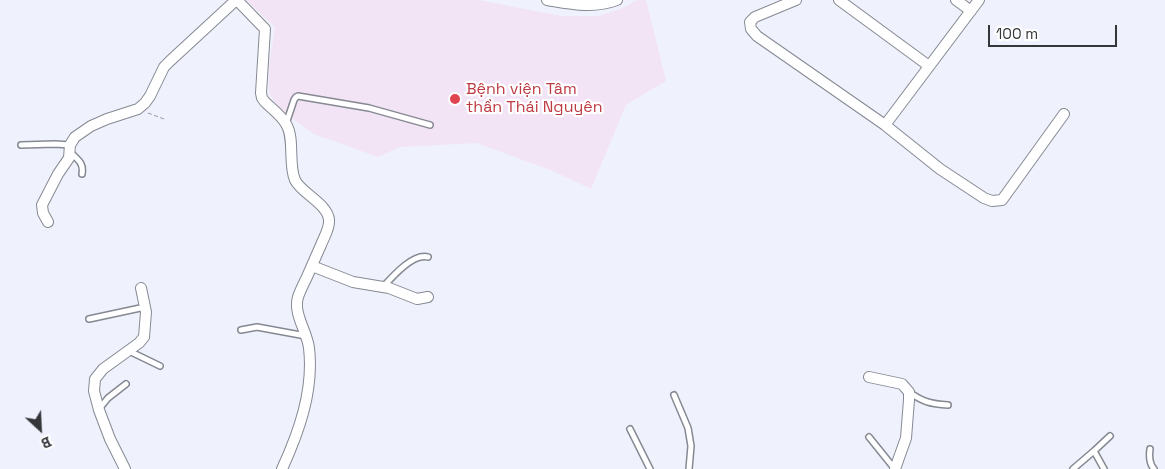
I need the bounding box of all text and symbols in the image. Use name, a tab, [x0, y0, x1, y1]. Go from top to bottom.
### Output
scale bar	[990, 15, 1119, 47]
text: 100 m	[996, 24, 1038, 43]
place label: Bệnh viện Tâm thần Thái Nguyên	[466, 80, 602, 118]
marker: Bệnh viện Tâm thần Thái Nguyên	[448, 92, 462, 106]
north arrow	[15, 404, 65, 454]
text: B	[38, 432, 54, 453]

